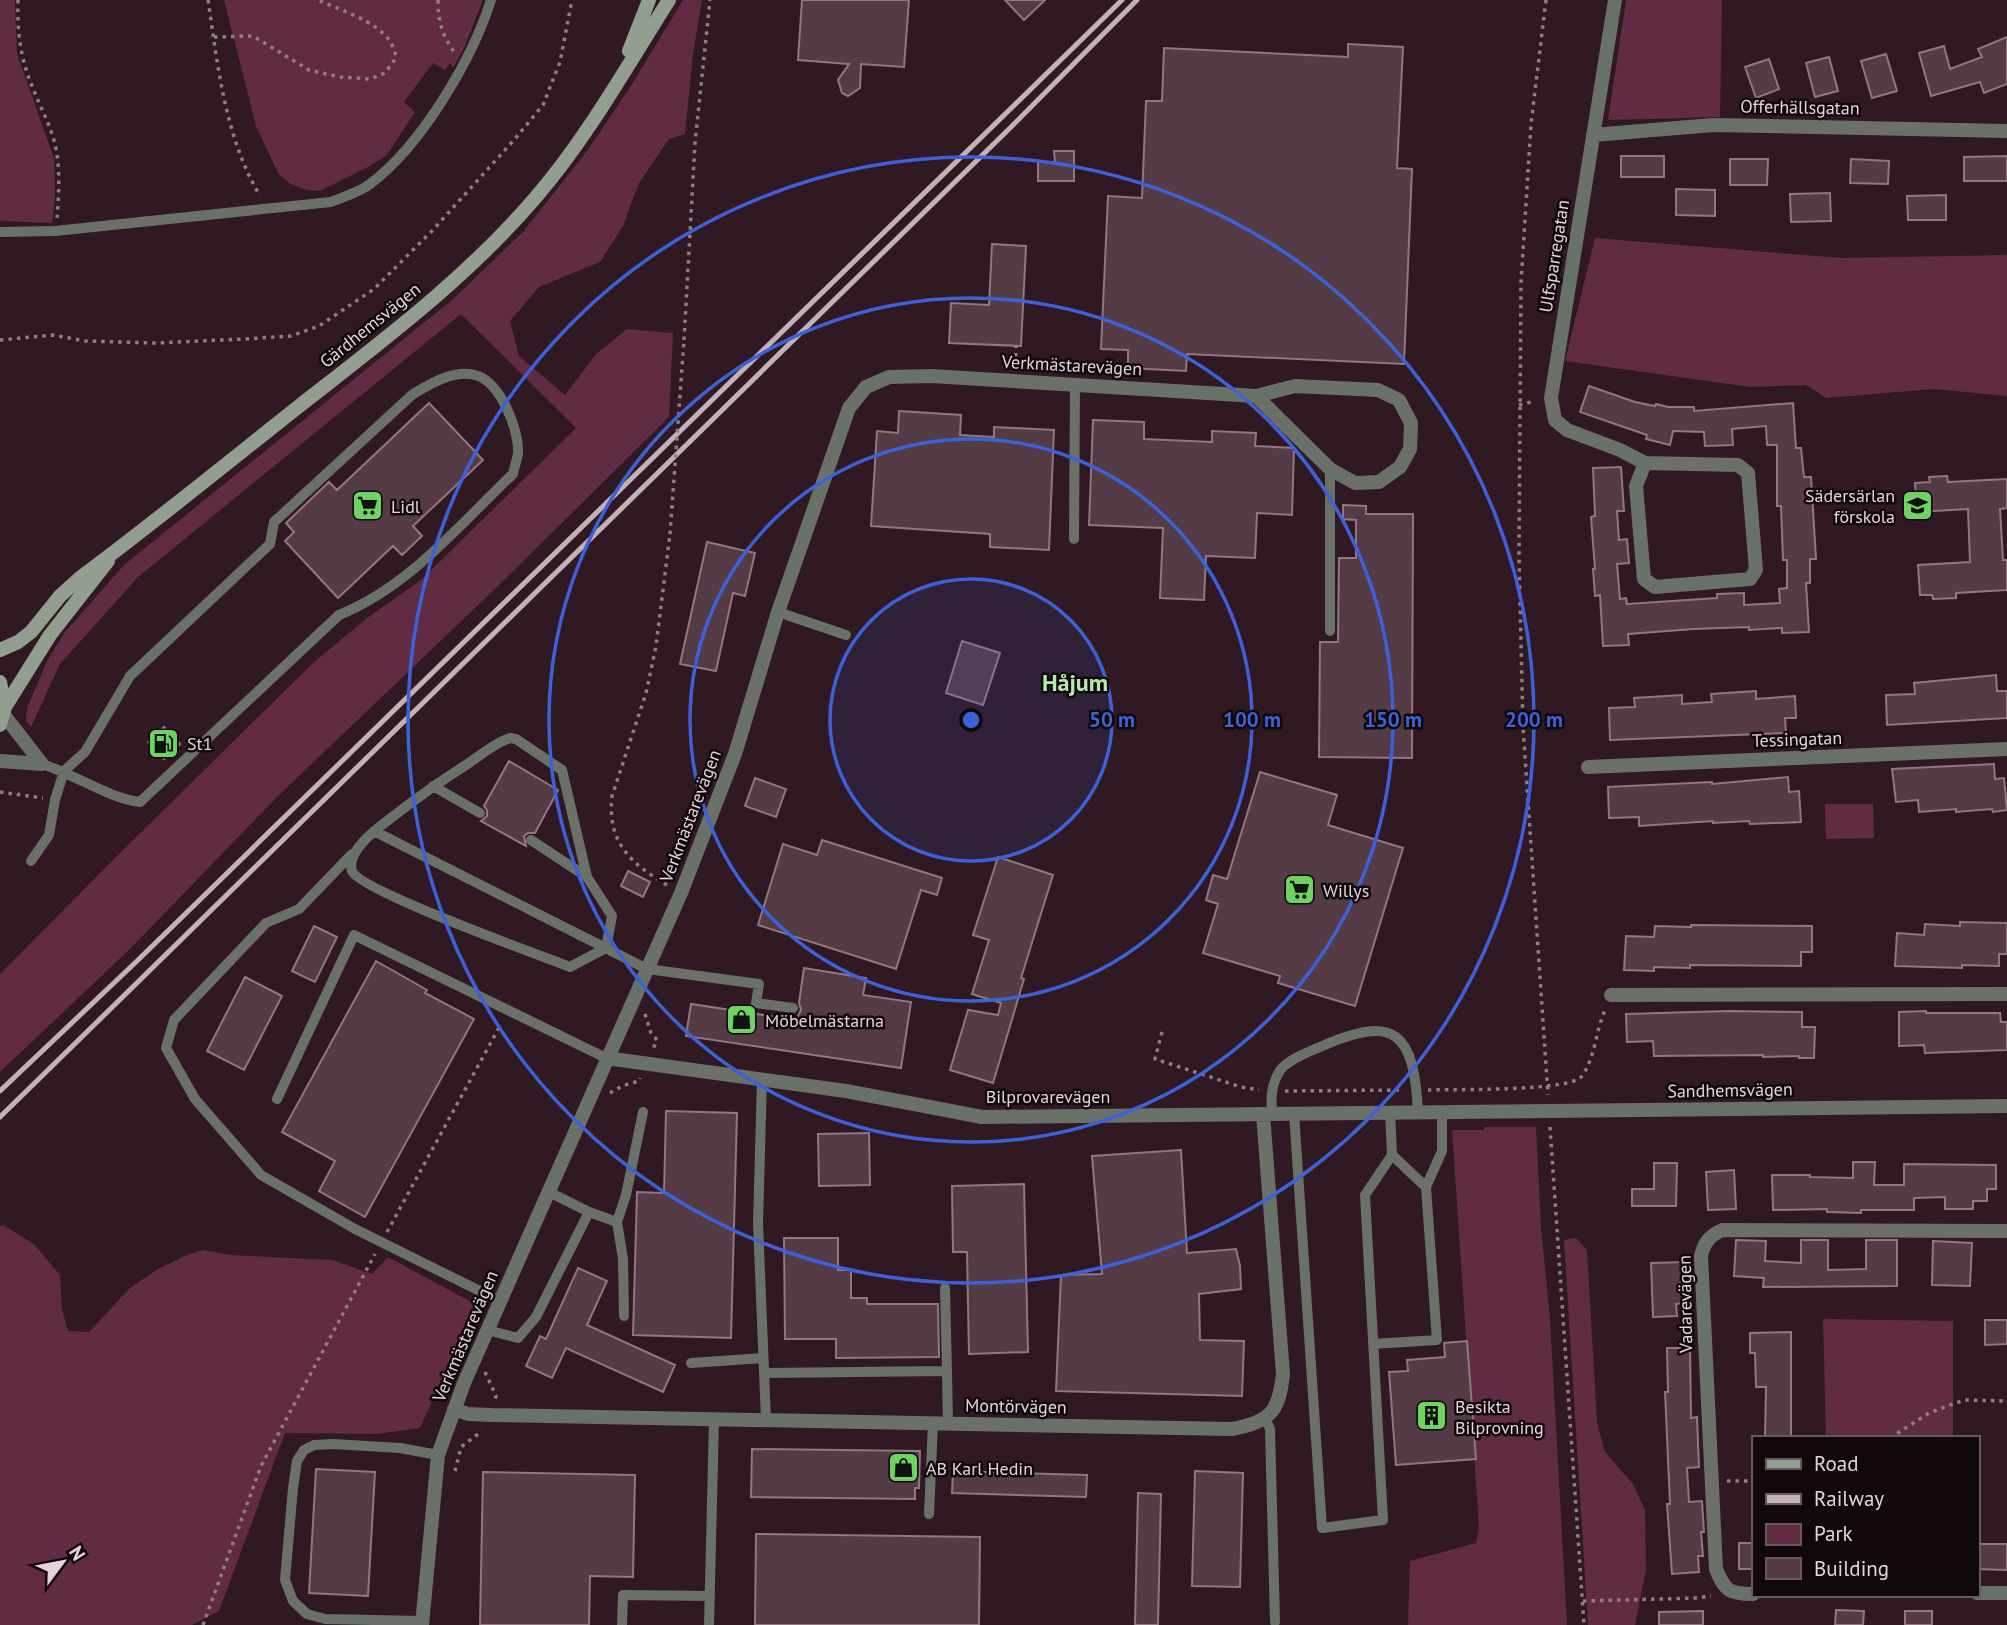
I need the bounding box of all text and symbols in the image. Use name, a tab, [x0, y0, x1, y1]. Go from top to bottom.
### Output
street label: Offerhällsgatan	[1740, 94, 1860, 120]
street label: Ulfsparregatan	[1534, 198, 1574, 314]
street label: Gärdhemsvägen	[315, 277, 425, 373]
street label: Verkmästarevägen	[1000, 350, 1143, 380]
place label: Sädersärlan förskola	[1805, 484, 1895, 528]
school or university icon: Sädersärlan förskola	[1901, 488, 1935, 522]
supermarket icon: Lidl	[351, 489, 385, 523]
place label: Lidl	[391, 495, 421, 518]
district label: Håjum	[1042, 667, 1108, 698]
text: 50 m	[1089, 706, 1135, 733]
text: 100 m	[1223, 706, 1281, 733]
text: 150 m	[1364, 706, 1422, 733]
text: 200 m	[1505, 706, 1563, 733]
centre of rings	[959, 708, 983, 732]
fuel station icon: St1	[147, 726, 181, 760]
street label: Tessingatan	[1752, 726, 1842, 752]
place label: St1	[187, 732, 212, 755]
street label: Verkmästarevägen	[654, 746, 726, 887]
supermarket icon: Willys	[1283, 873, 1317, 907]
place label: Willys	[1323, 879, 1369, 902]
shop icon: Möbelmästarna	[725, 1003, 759, 1037]
place label: Möbelmästarna	[765, 1009, 884, 1032]
street label: Sandhemsvägen	[1667, 1077, 1793, 1103]
street label: Bilprovarevägen	[986, 1085, 1110, 1108]
street label: Vadarevägen	[1673, 1255, 1697, 1354]
street label: Verkmästarevägen	[427, 1267, 503, 1406]
street label: Montörvägen	[965, 1394, 1067, 1418]
place label: Besikta Bilprovning	[1455, 1395, 1544, 1439]
building icon: Besikta Bilprovning	[1415, 1399, 1449, 1433]
legend	[1752, 1436, 1979, 1597]
text: Road	[1814, 1450, 1858, 1477]
shop icon: AB Karl Hedin	[886, 1451, 920, 1485]
place label: AB Karl Hedin	[926, 1457, 1033, 1480]
text: Railway	[1814, 1485, 1884, 1512]
text: Park	[1814, 1520, 1853, 1547]
north arrow	[28, 1527, 98, 1597]
text: N	[64, 1541, 91, 1565]
text: Building	[1814, 1555, 1889, 1582]

